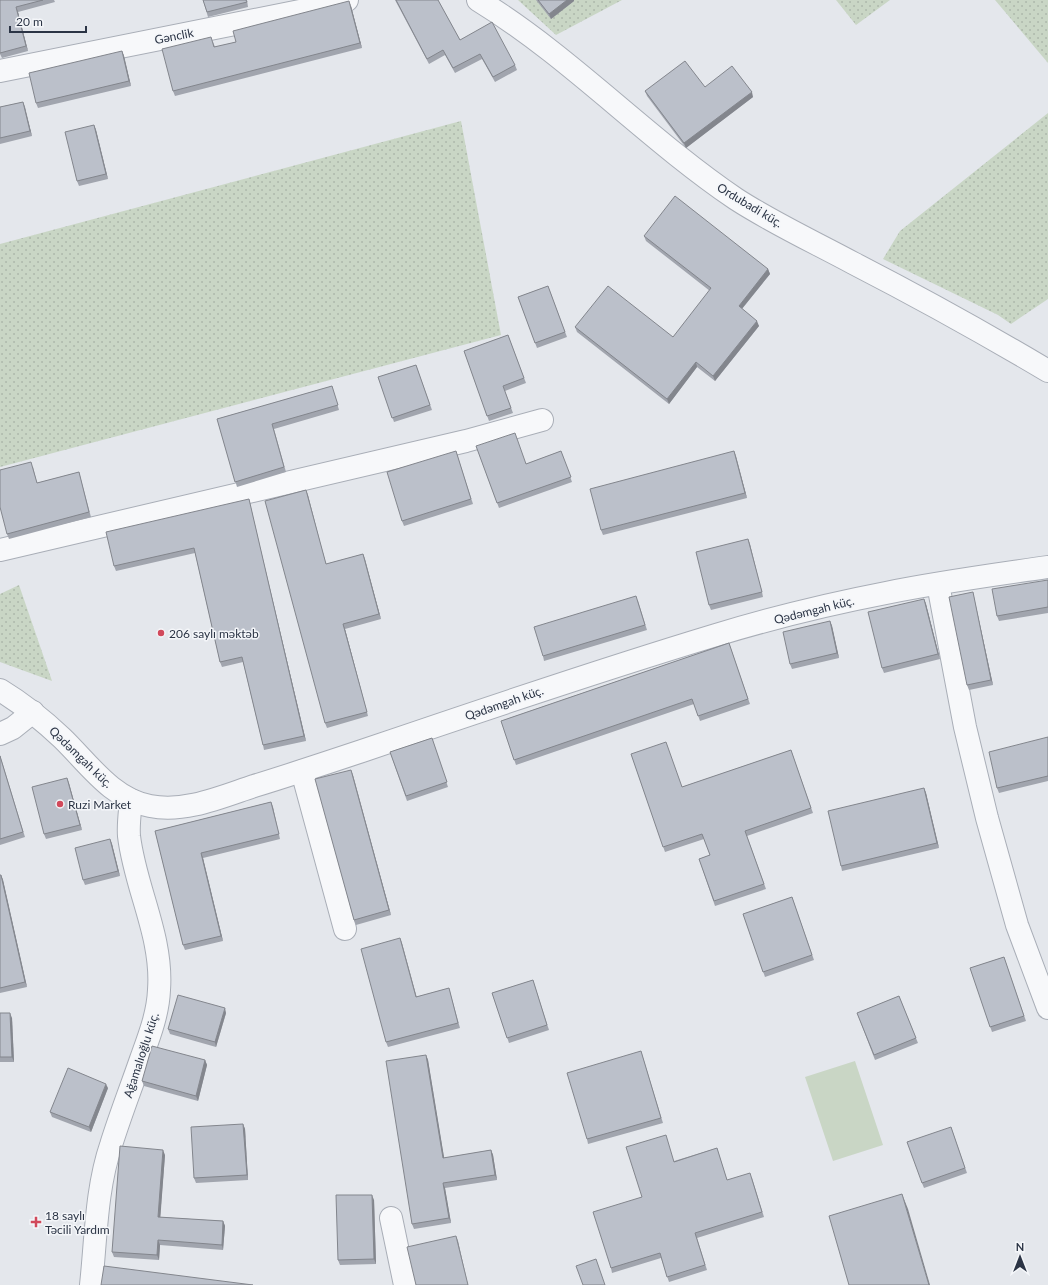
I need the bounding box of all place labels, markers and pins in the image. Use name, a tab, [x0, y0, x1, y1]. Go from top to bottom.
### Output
place label: 206 saylı məktəb	[169, 626, 259, 641]
marker: 206 saylı məktəb	[156, 628, 166, 638]
place label: Ruzi Market	[68, 797, 132, 812]
marker: Ruzi Market	[55, 799, 65, 809]
place label: 18 saylı Təcili Yardım	[45, 1208, 110, 1237]
marker: 18 saylı Təcili Yardım	[30, 1216, 42, 1228]

